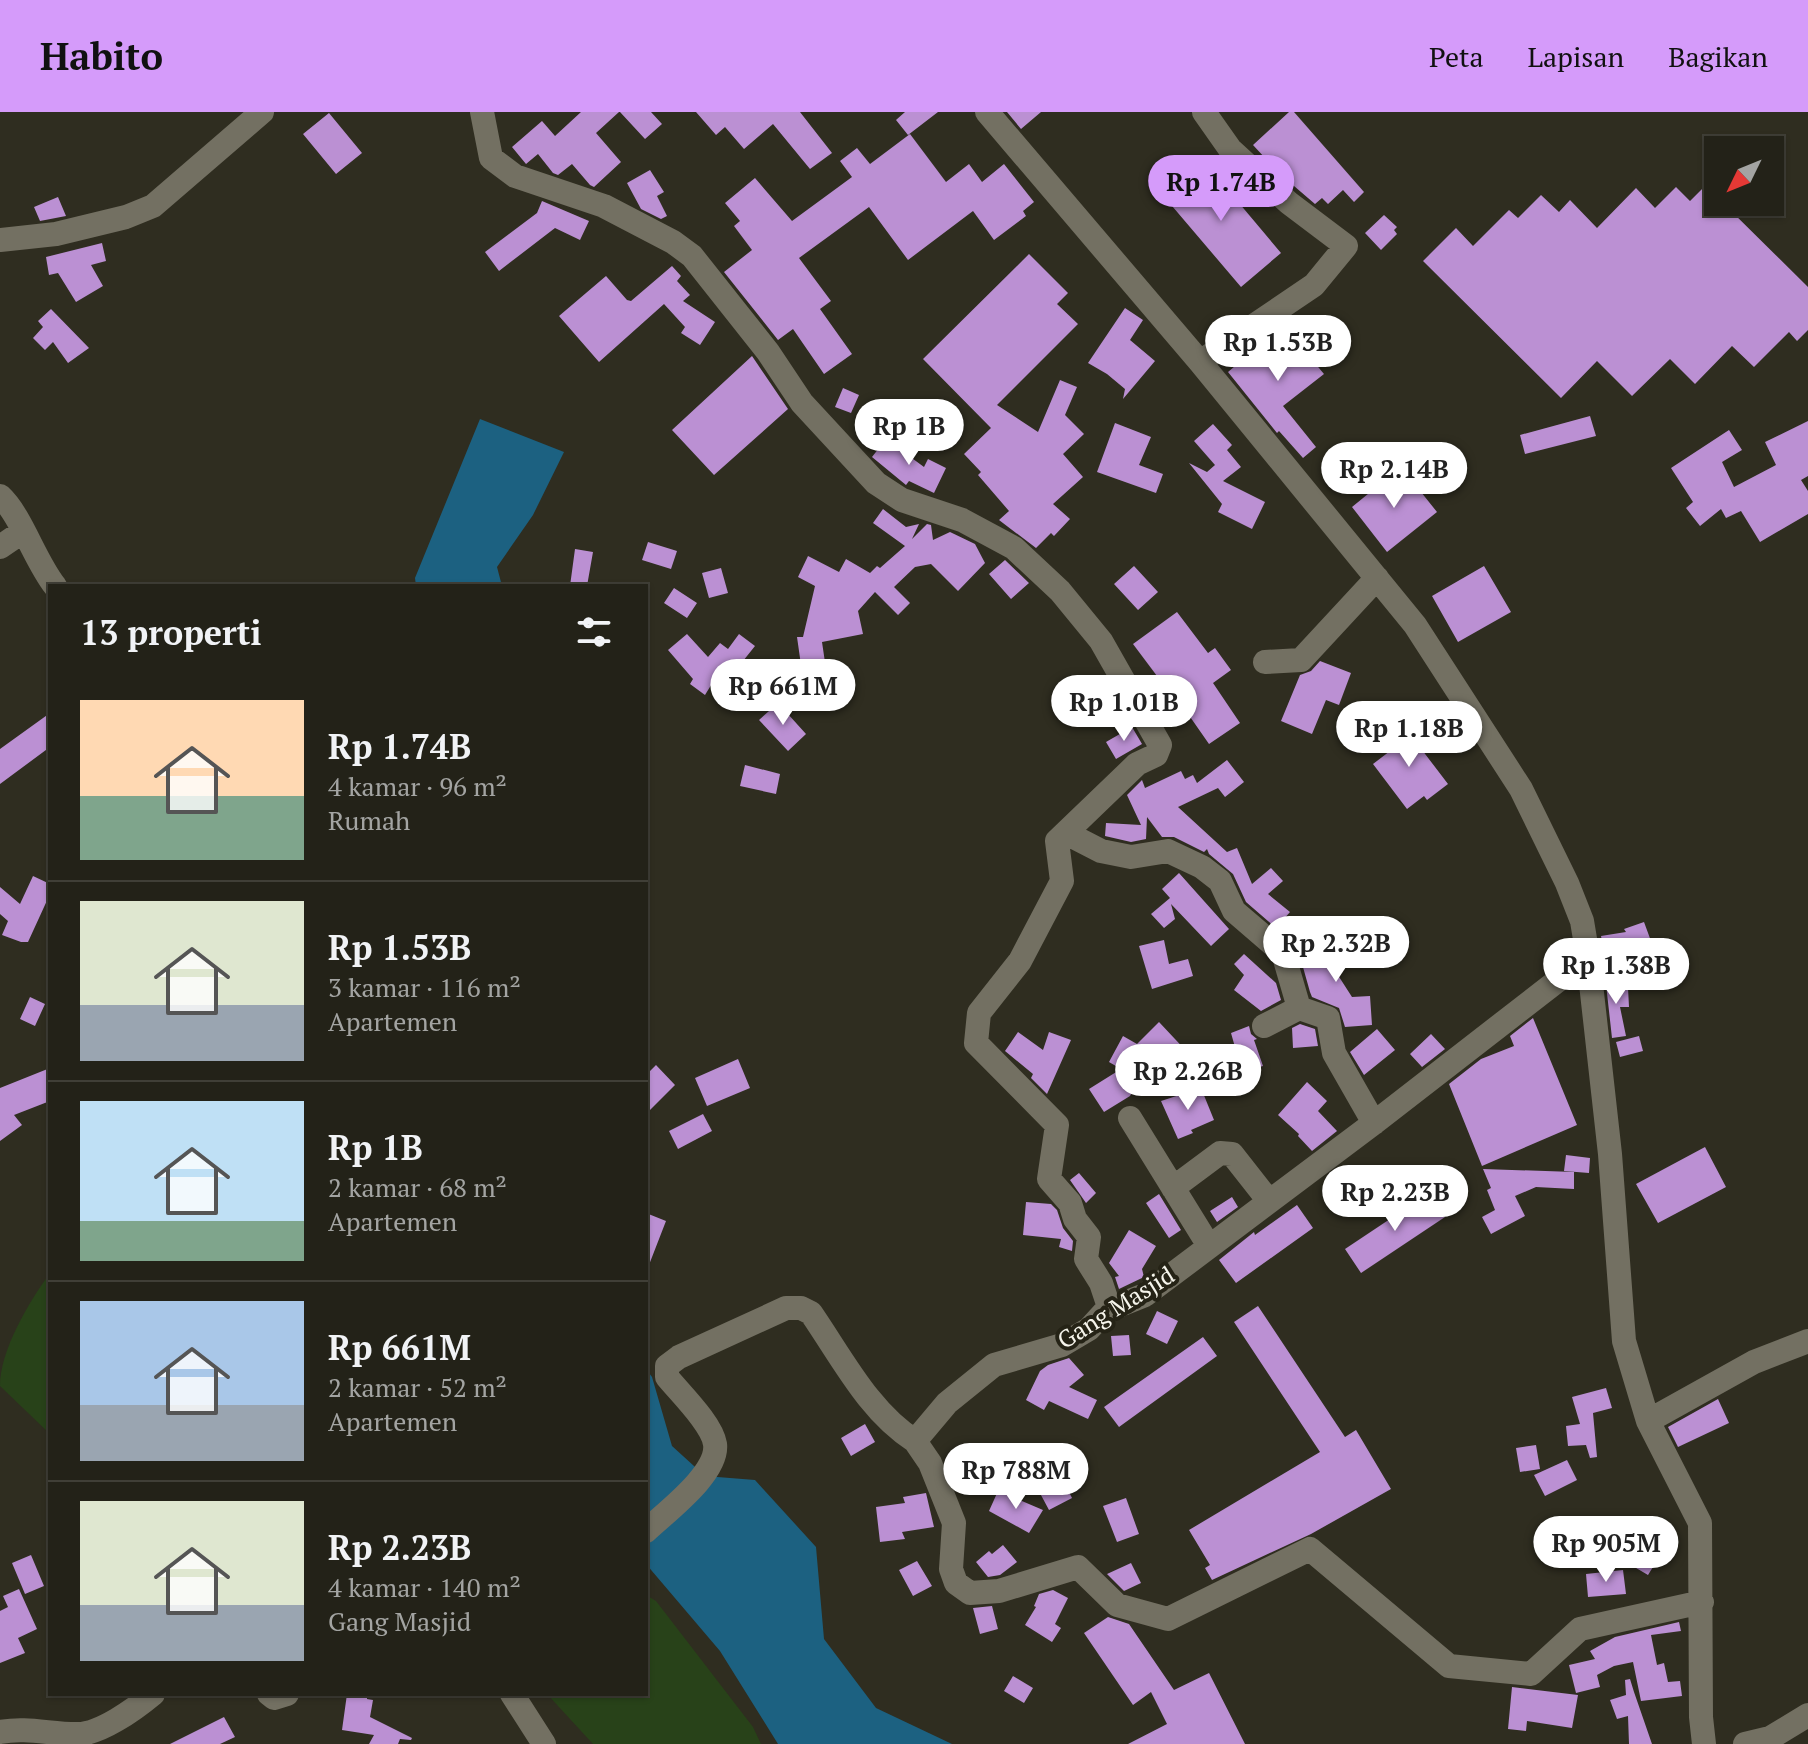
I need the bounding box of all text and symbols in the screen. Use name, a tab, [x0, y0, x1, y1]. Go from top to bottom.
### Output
text: Habito	[40, 31, 163, 81]
text: Peta	[1429, 38, 1484, 75]
text: Lapisan	[1528, 38, 1624, 75]
text: Bagikan	[1668, 38, 1768, 75]
north arrow	[1704, 136, 1784, 216]
map controls	[1704, 136, 1784, 216]
pin: Rp 1.74B	[1138, 155, 1304, 223]
text: Rp 1.74B	[1166, 164, 1276, 198]
pin: Rp 1.53B	[1195, 315, 1361, 383]
text: Rp 1.53B	[1223, 324, 1333, 358]
pin: Rp 1B	[853, 399, 965, 467]
text: Rp 1B	[873, 408, 945, 442]
pin: Rp 2.14B	[1311, 442, 1477, 510]
text: Rp 2.14B	[1339, 451, 1449, 485]
text: 13 properti	[80, 610, 262, 655]
icon: filters	[572, 610, 616, 654]
pin: Rp 661M	[709, 659, 857, 727]
text: Rp 661M	[728, 668, 838, 702]
pin: Rp 1.01B	[1041, 675, 1207, 743]
text: Rp 1.01B	[1069, 684, 1179, 718]
pin: Rp 1.18B	[1326, 701, 1492, 769]
text: Rp 1.18B	[1354, 710, 1464, 744]
text: Rp 1.74B	[328, 724, 471, 769]
icon: home	[144, 732, 240, 828]
text: 4 kamar · 96 m²	[328, 769, 507, 803]
text: Rumah	[328, 803, 410, 837]
pin: Rp 2.32B	[1253, 916, 1419, 984]
text: Rp 1.53B	[328, 925, 471, 970]
text: Rp 2.32B	[1281, 925, 1391, 959]
icon: home	[144, 933, 240, 1029]
pin: Rp 1.38B	[1533, 938, 1699, 1006]
text: Rp 1.38B	[1561, 947, 1671, 981]
text: 3 kamar · 116 m²	[328, 970, 521, 1004]
text: Apartemen	[328, 1004, 457, 1038]
pin: Rp 2.26B	[1105, 1044, 1271, 1112]
text: Rp 2.26B	[1133, 1053, 1243, 1087]
text: Rp 1B	[328, 1125, 423, 1170]
icon: home	[144, 1133, 240, 1229]
pin: Rp 2.23B	[1312, 1165, 1478, 1233]
text: 2 kamar · 68 m²	[328, 1170, 507, 1204]
text: Rp 2.23B	[1340, 1174, 1450, 1208]
text: Apartemen	[328, 1204, 457, 1238]
street label: Gang Masjid	[1051, 1259, 1180, 1356]
text: Rp 661M	[328, 1325, 471, 1370]
icon: home	[144, 1333, 240, 1429]
text: 2 kamar · 52 m²	[328, 1370, 507, 1404]
text: Apartemen	[328, 1404, 457, 1438]
pin: Rp 788M	[942, 1443, 1090, 1511]
text: Rp 788M	[961, 1452, 1071, 1486]
pin: Rp 905M	[1532, 1516, 1680, 1584]
text: Rp 2.23B	[328, 1525, 471, 1570]
text: Rp 905M	[1551, 1525, 1661, 1559]
icon: home	[144, 1533, 240, 1629]
text: 4 kamar · 140 m²	[328, 1570, 521, 1604]
text: Gang Masjid	[328, 1604, 471, 1638]

